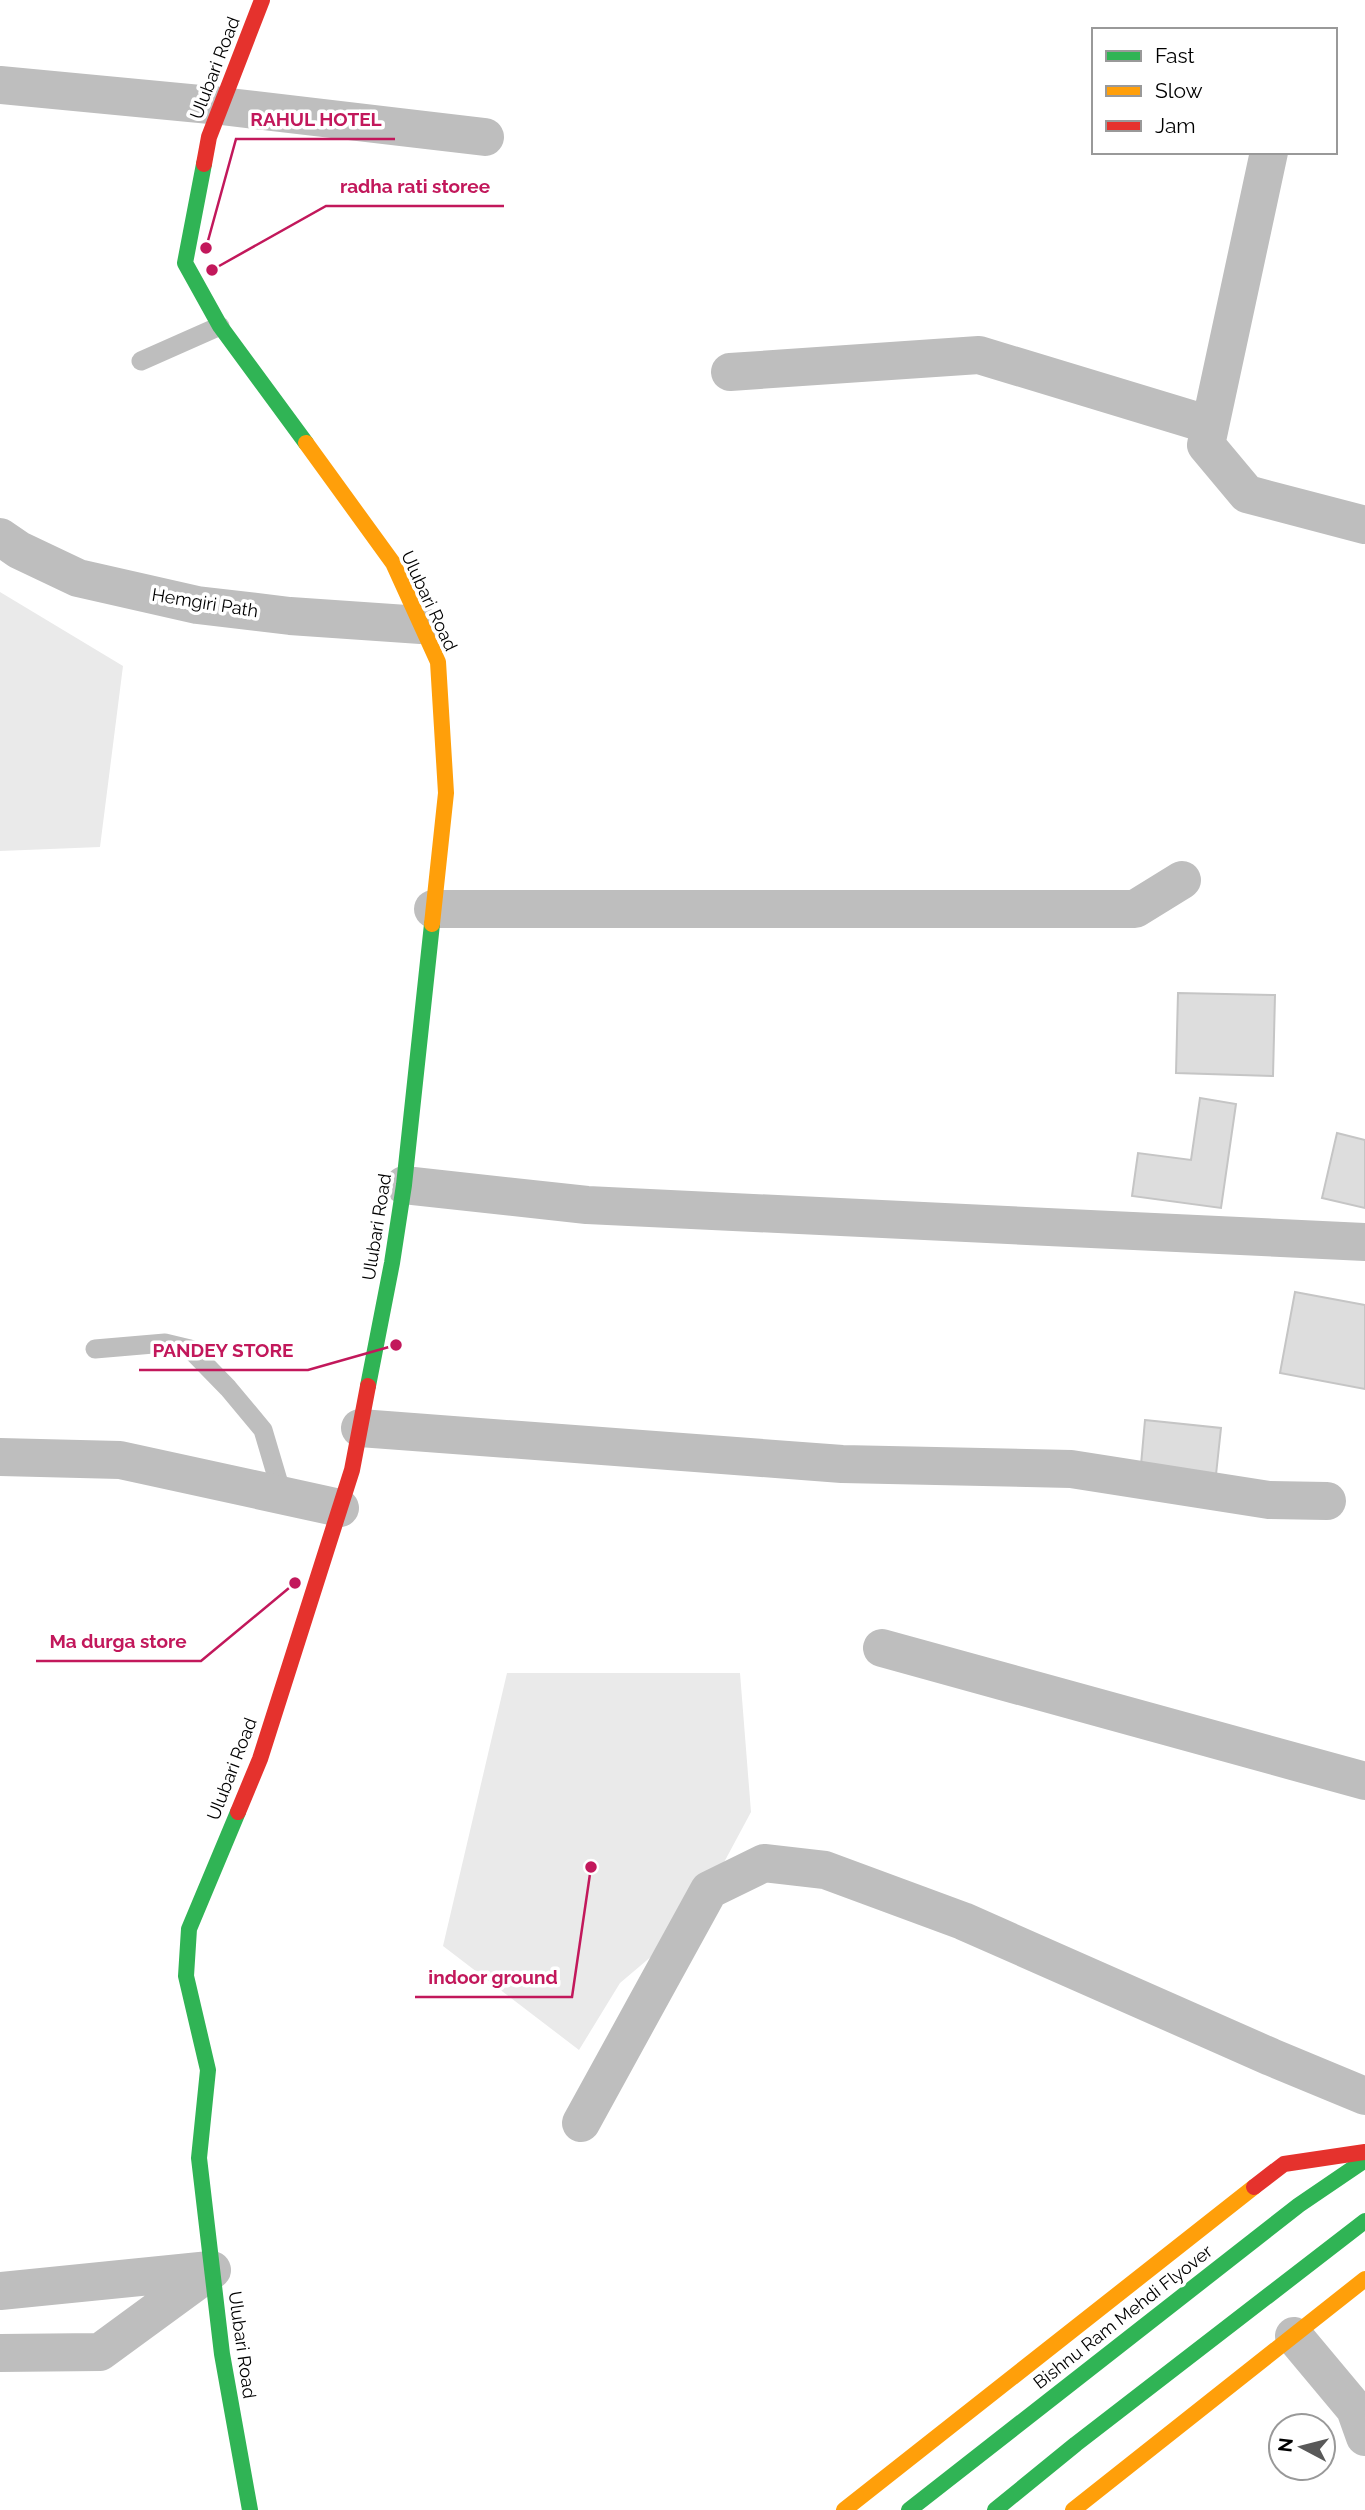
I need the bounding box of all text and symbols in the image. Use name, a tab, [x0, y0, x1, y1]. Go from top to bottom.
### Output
street label: Ulubari Road	[185, 14, 244, 122]
legend	[1092, 28, 1337, 154]
text: Fast	[1155, 43, 1195, 68]
text: Slow	[1155, 78, 1203, 103]
callout: RAHUL HOTEL	[236, 99, 395, 139]
text: RAHUL HOTEL	[250, 108, 382, 130]
text: Jam	[1155, 113, 1196, 138]
callout: radha rati storee	[326, 166, 504, 206]
text: radha rati storee	[340, 175, 490, 197]
street label: Ulubari Road	[397, 547, 462, 654]
street label: Hemgiri Path	[150, 584, 260, 621]
street label: Ulubari Road	[358, 1172, 395, 1282]
callout: PANDEY STORE	[139, 1330, 308, 1370]
text: PANDEY STORE	[152, 1339, 294, 1361]
callout: Ma durga store	[36, 1621, 201, 1661]
text: Ma durga store	[49, 1630, 187, 1652]
street label: Ulubari Road	[202, 1715, 261, 1823]
callout: indoor ground	[415, 1957, 572, 1997]
text: indoor ground	[428, 1966, 558, 1988]
street label: Bishnu Ram Mehdi Flyover	[1029, 2240, 1217, 2393]
street label: Ulubari Road	[225, 2290, 260, 2400]
north arrow	[1267, 2412, 1337, 2482]
text: N	[1273, 2436, 1297, 2453]

